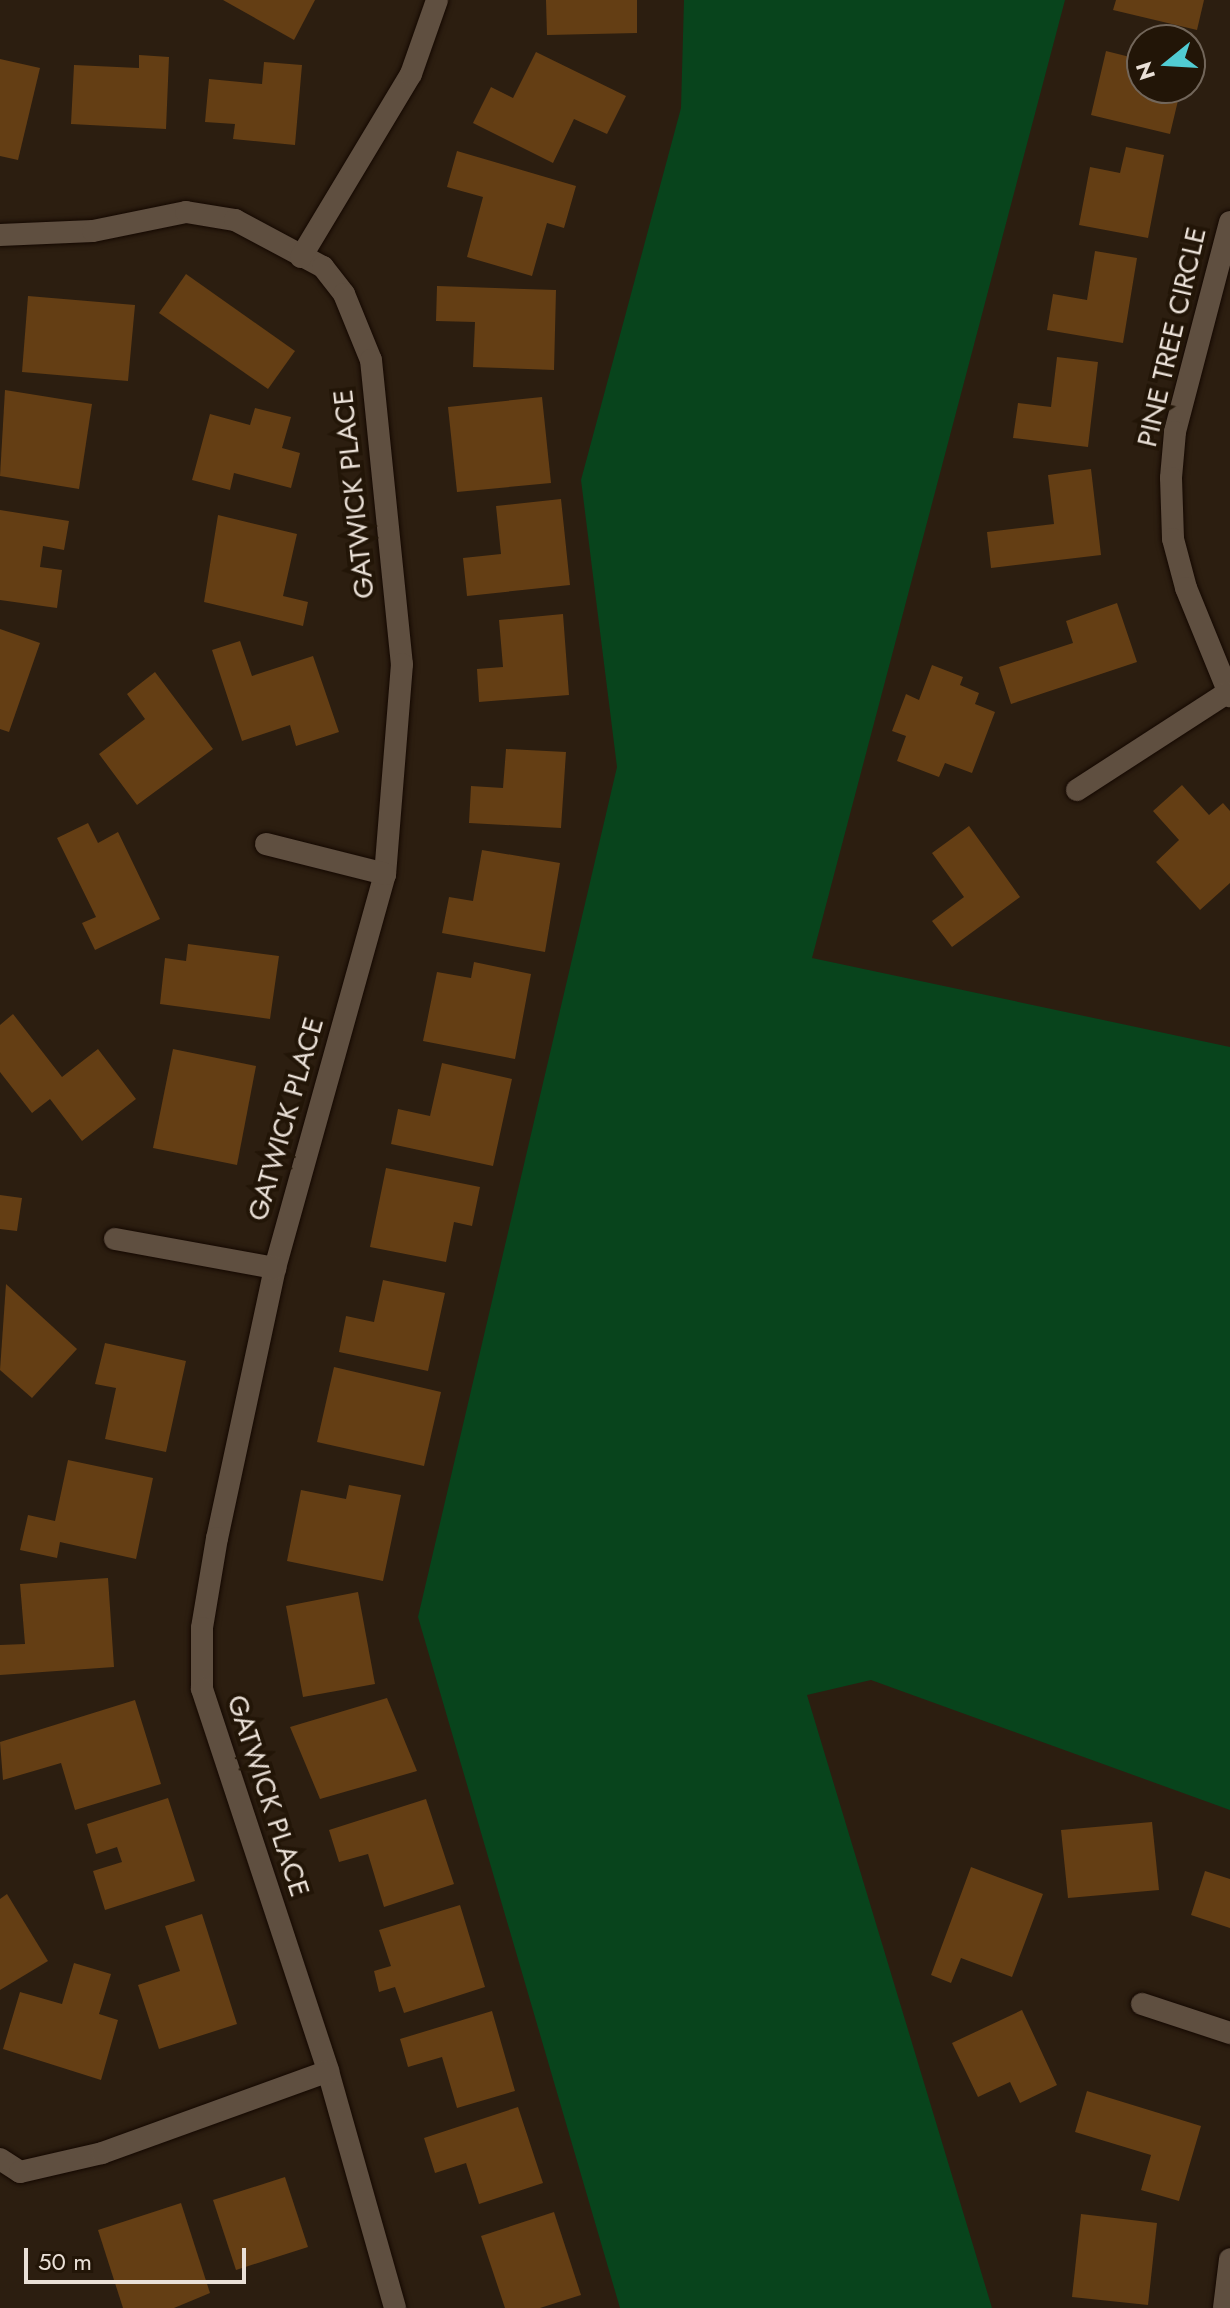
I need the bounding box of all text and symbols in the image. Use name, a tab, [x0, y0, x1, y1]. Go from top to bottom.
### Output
north arrow	[1126, 24, 1206, 104]
text: N	[1127, 58, 1163, 84]
street label: PINE TREE CIRCLE	[1130, 224, 1214, 450]
street label: GATWICK PLACE	[326, 388, 382, 600]
street label: GATWICK PLACE	[241, 1013, 331, 1225]
street label: GATWICK PLACE	[220, 1691, 316, 1901]
scale bar	[28, 2232, 250, 2282]
text: 50 m	[38, 2244, 92, 2279]

